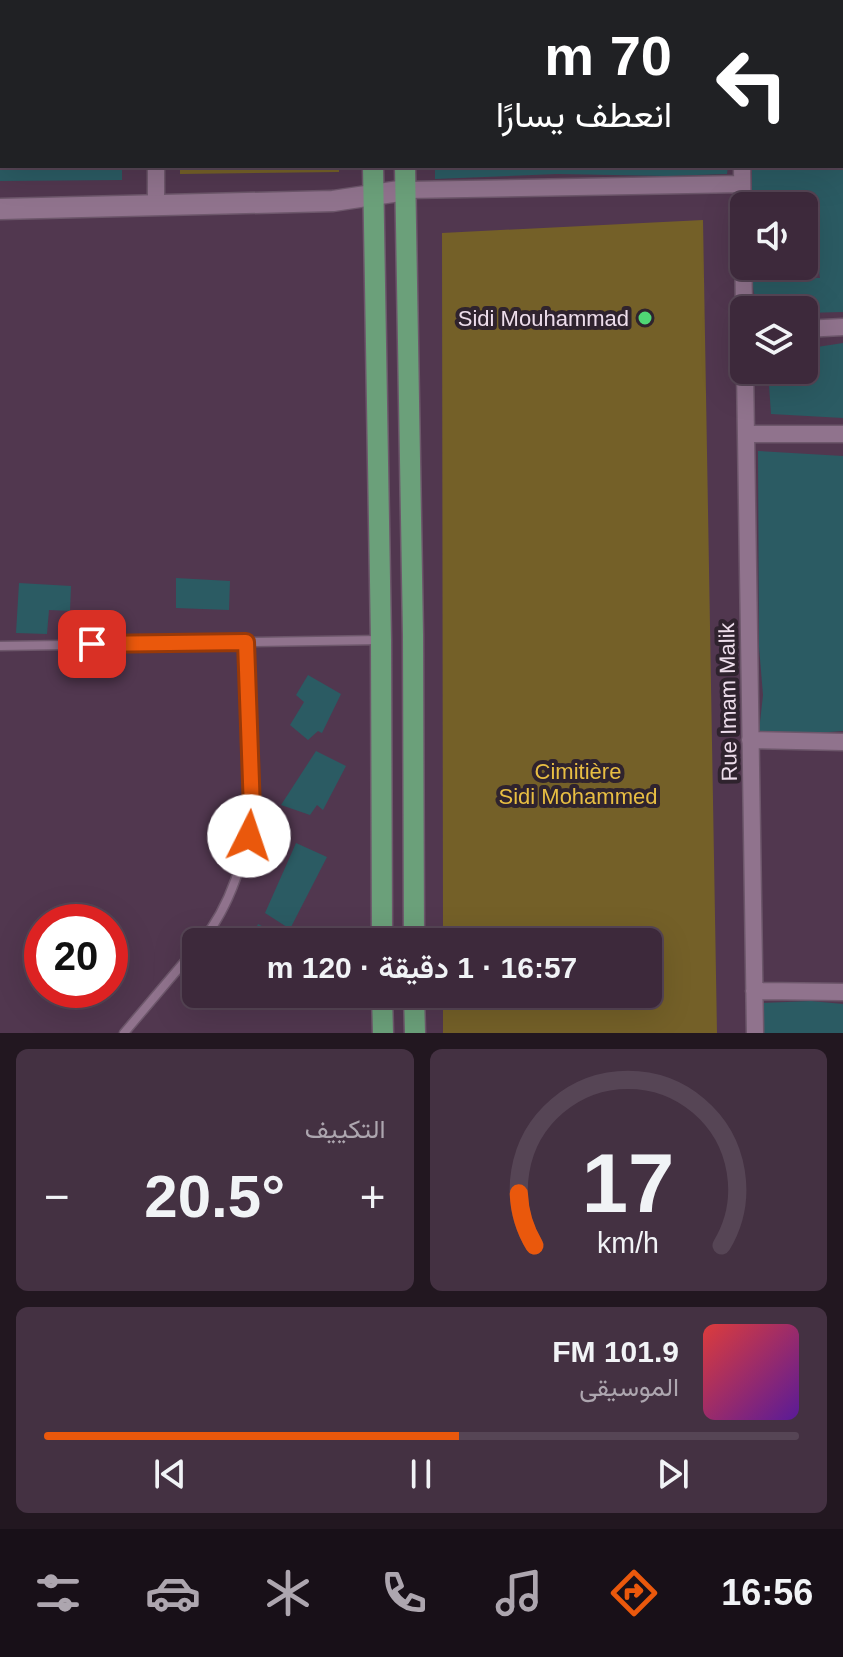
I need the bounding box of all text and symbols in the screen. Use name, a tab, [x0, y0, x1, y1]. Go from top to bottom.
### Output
text: 70 m	[544, 24, 672, 87]
icon: left	[700, 32, 804, 136]
text: انعطف يسارًا	[496, 94, 672, 135]
map controls	[730, 192, 818, 384]
button: sound	[730, 192, 818, 280]
button: layers	[730, 296, 818, 384]
place label: Sidi Mouhammad	[458, 306, 629, 331]
marker: Sidi Mouhammad	[636, 309, 654, 327]
pin	[58, 610, 126, 678]
street label: Rue Imam Malik	[714, 621, 742, 782]
icon: arrive	[70, 622, 114, 666]
park label: Cimitière Sidi Mohammed	[499, 759, 657, 809]
position arrow	[207, 794, 291, 878]
speed limit sign: 20	[24, 904, 128, 1008]
text: 16:57 · 1 دقيقة · 120 m	[267, 951, 577, 984]
text: التكييف	[305, 1114, 386, 1144]
text: 17	[582, 1137, 675, 1230]
text: 20.5°	[144, 1163, 285, 1230]
text: −	[44, 1172, 70, 1221]
text: +	[360, 1172, 386, 1221]
text: km/h	[597, 1227, 659, 1259]
text: 101.9 FM	[552, 1335, 679, 1368]
text: الموسيقى	[579, 1372, 679, 1402]
icon: previous	[148, 1452, 192, 1496]
icon: pause	[399, 1452, 443, 1496]
icon: next	[651, 1452, 695, 1496]
icon: filters	[30, 1565, 86, 1621]
icon: car	[145, 1565, 201, 1621]
icon: climate	[260, 1565, 316, 1621]
icon: phone	[376, 1565, 432, 1621]
icon: music	[491, 1565, 547, 1621]
icon: directions	[606, 1565, 662, 1621]
text: 16:56	[721, 1572, 813, 1613]

